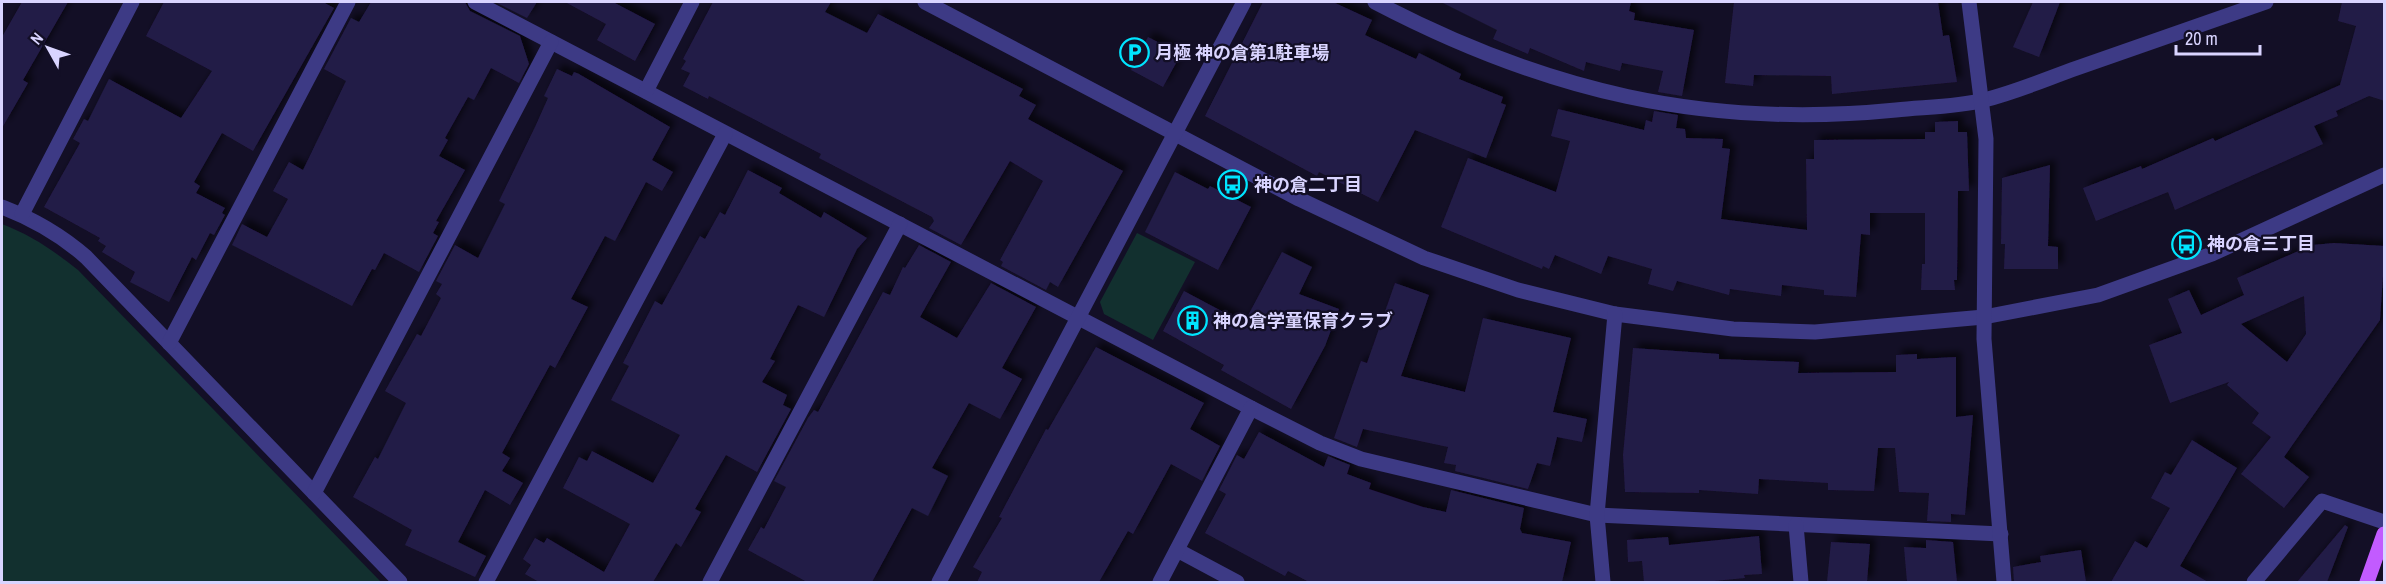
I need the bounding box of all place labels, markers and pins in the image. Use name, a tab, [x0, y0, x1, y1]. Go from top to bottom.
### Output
parking icon: 月極 神の倉第1駐車場	[1118, 37, 1150, 69]
place label: 月極 神の倉第1駐車場	[1155, 40, 1329, 65]
bus stop icon: 神の倉二丁目	[1217, 169, 1249, 201]
place label: 神の倉二丁目	[1254, 172, 1362, 197]
bus stop icon: 神の倉三丁目	[2170, 228, 2202, 260]
place label: 神の倉三丁目	[2207, 231, 2315, 256]
building icon: 神の倉学童保育クラブ	[1176, 305, 1208, 337]
place label: 神の倉学童保育クラブ	[1213, 308, 1393, 333]

